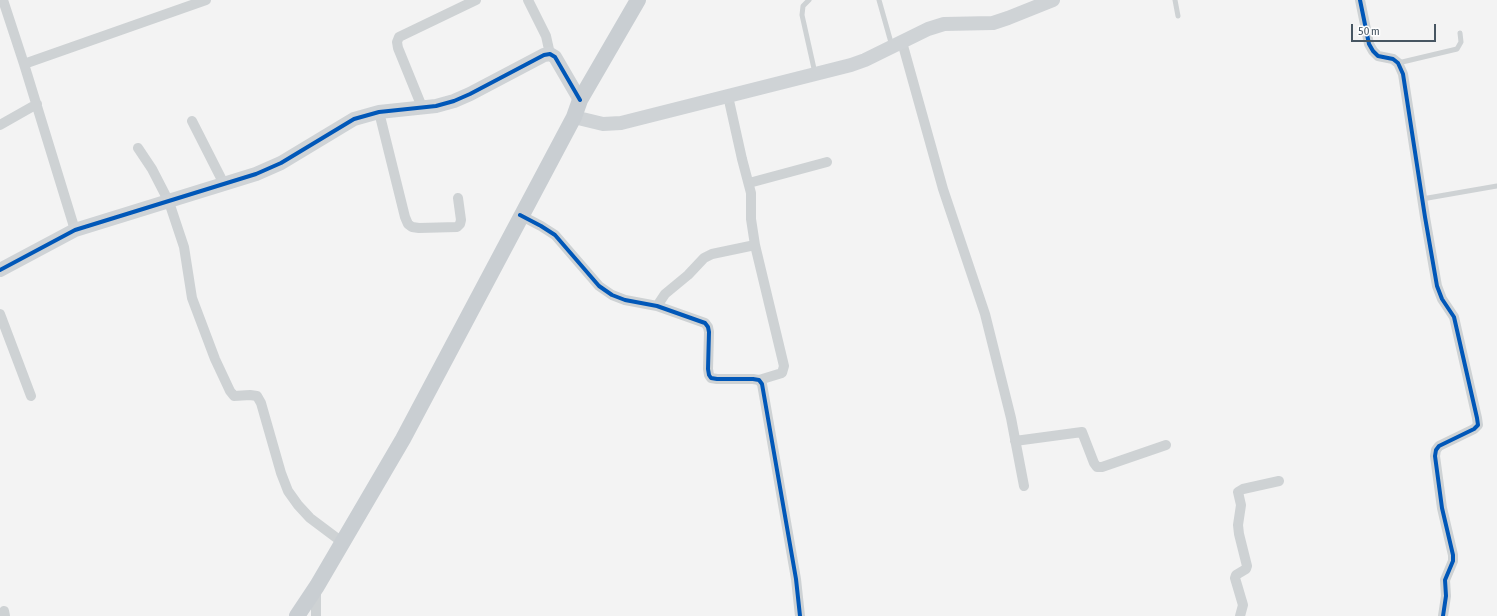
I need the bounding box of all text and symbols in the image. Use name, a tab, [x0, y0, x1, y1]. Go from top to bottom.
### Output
scale bar	[1353, 16, 1438, 42]
text: 50 m	[1358, 24, 1380, 38]

